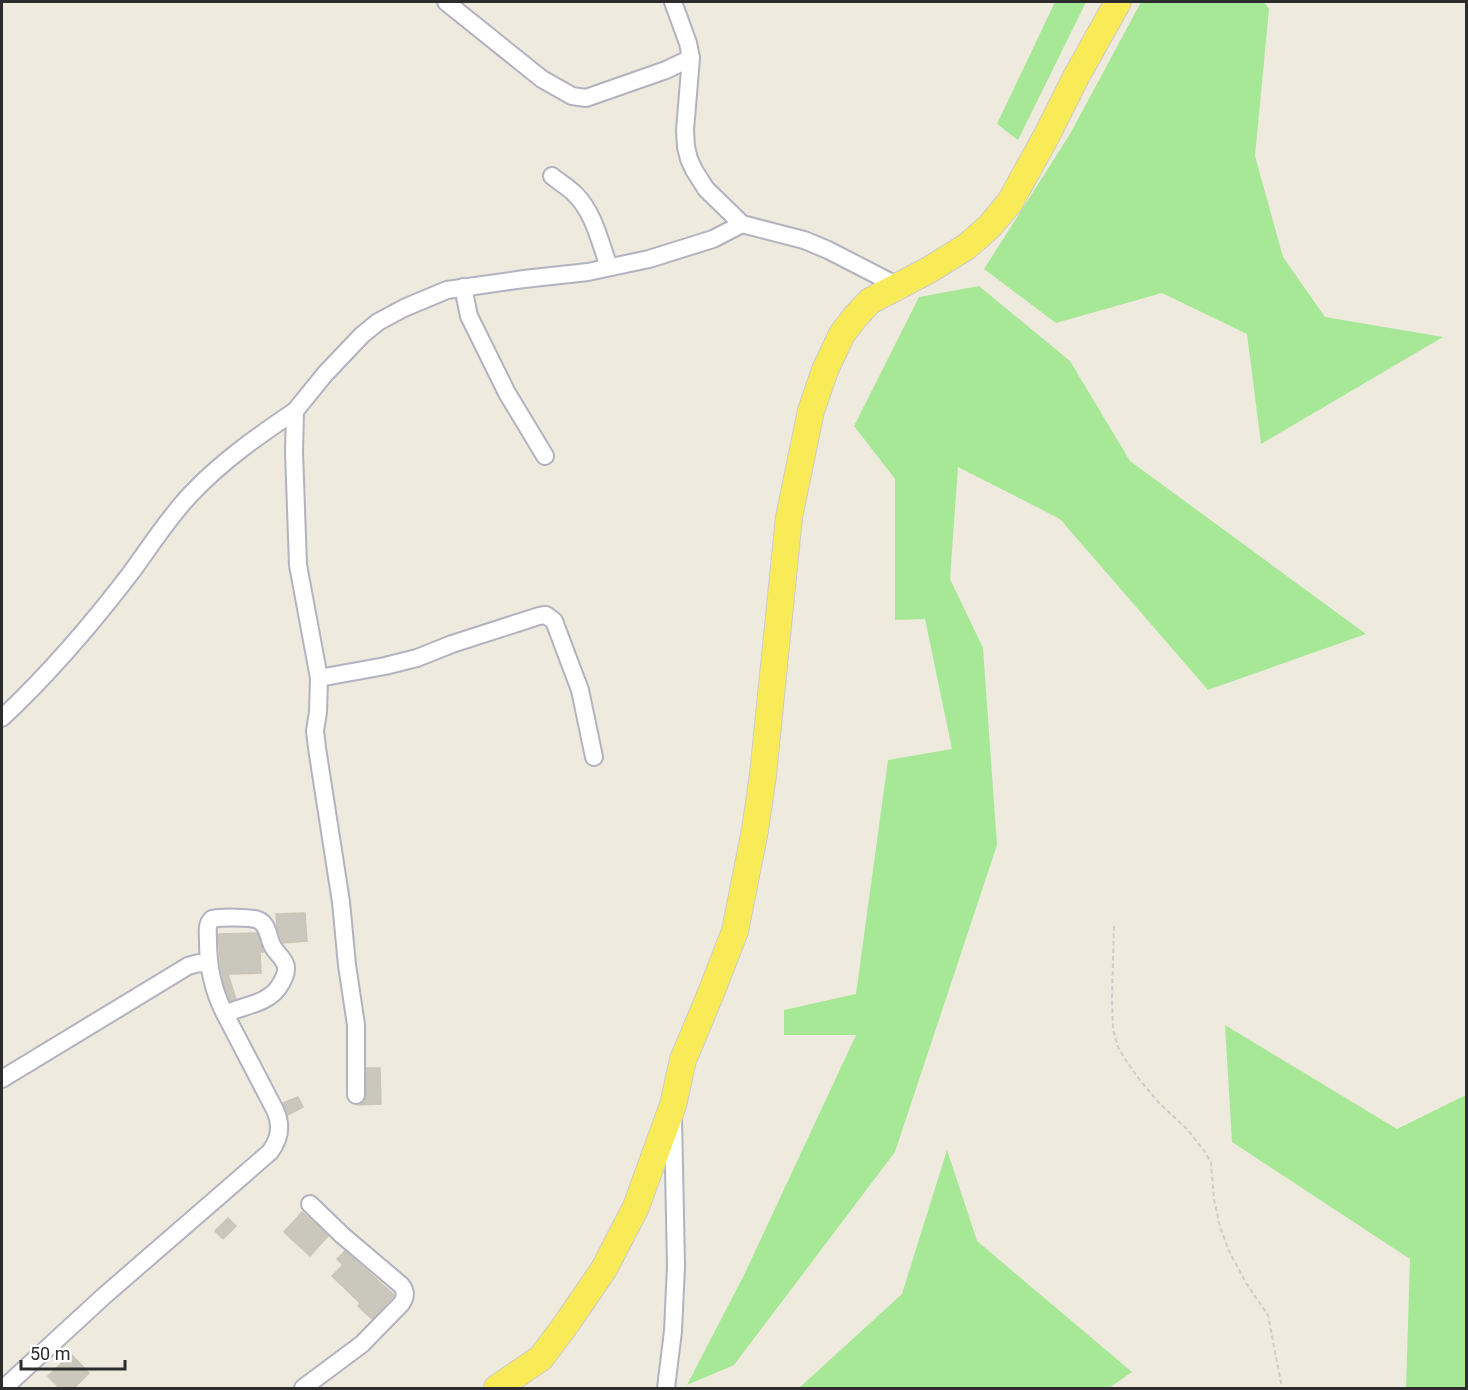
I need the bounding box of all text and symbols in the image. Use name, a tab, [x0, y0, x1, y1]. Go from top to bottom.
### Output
scale bar	[21, 1333, 124, 1371]
text: 50 m	[30, 1343, 70, 1364]

